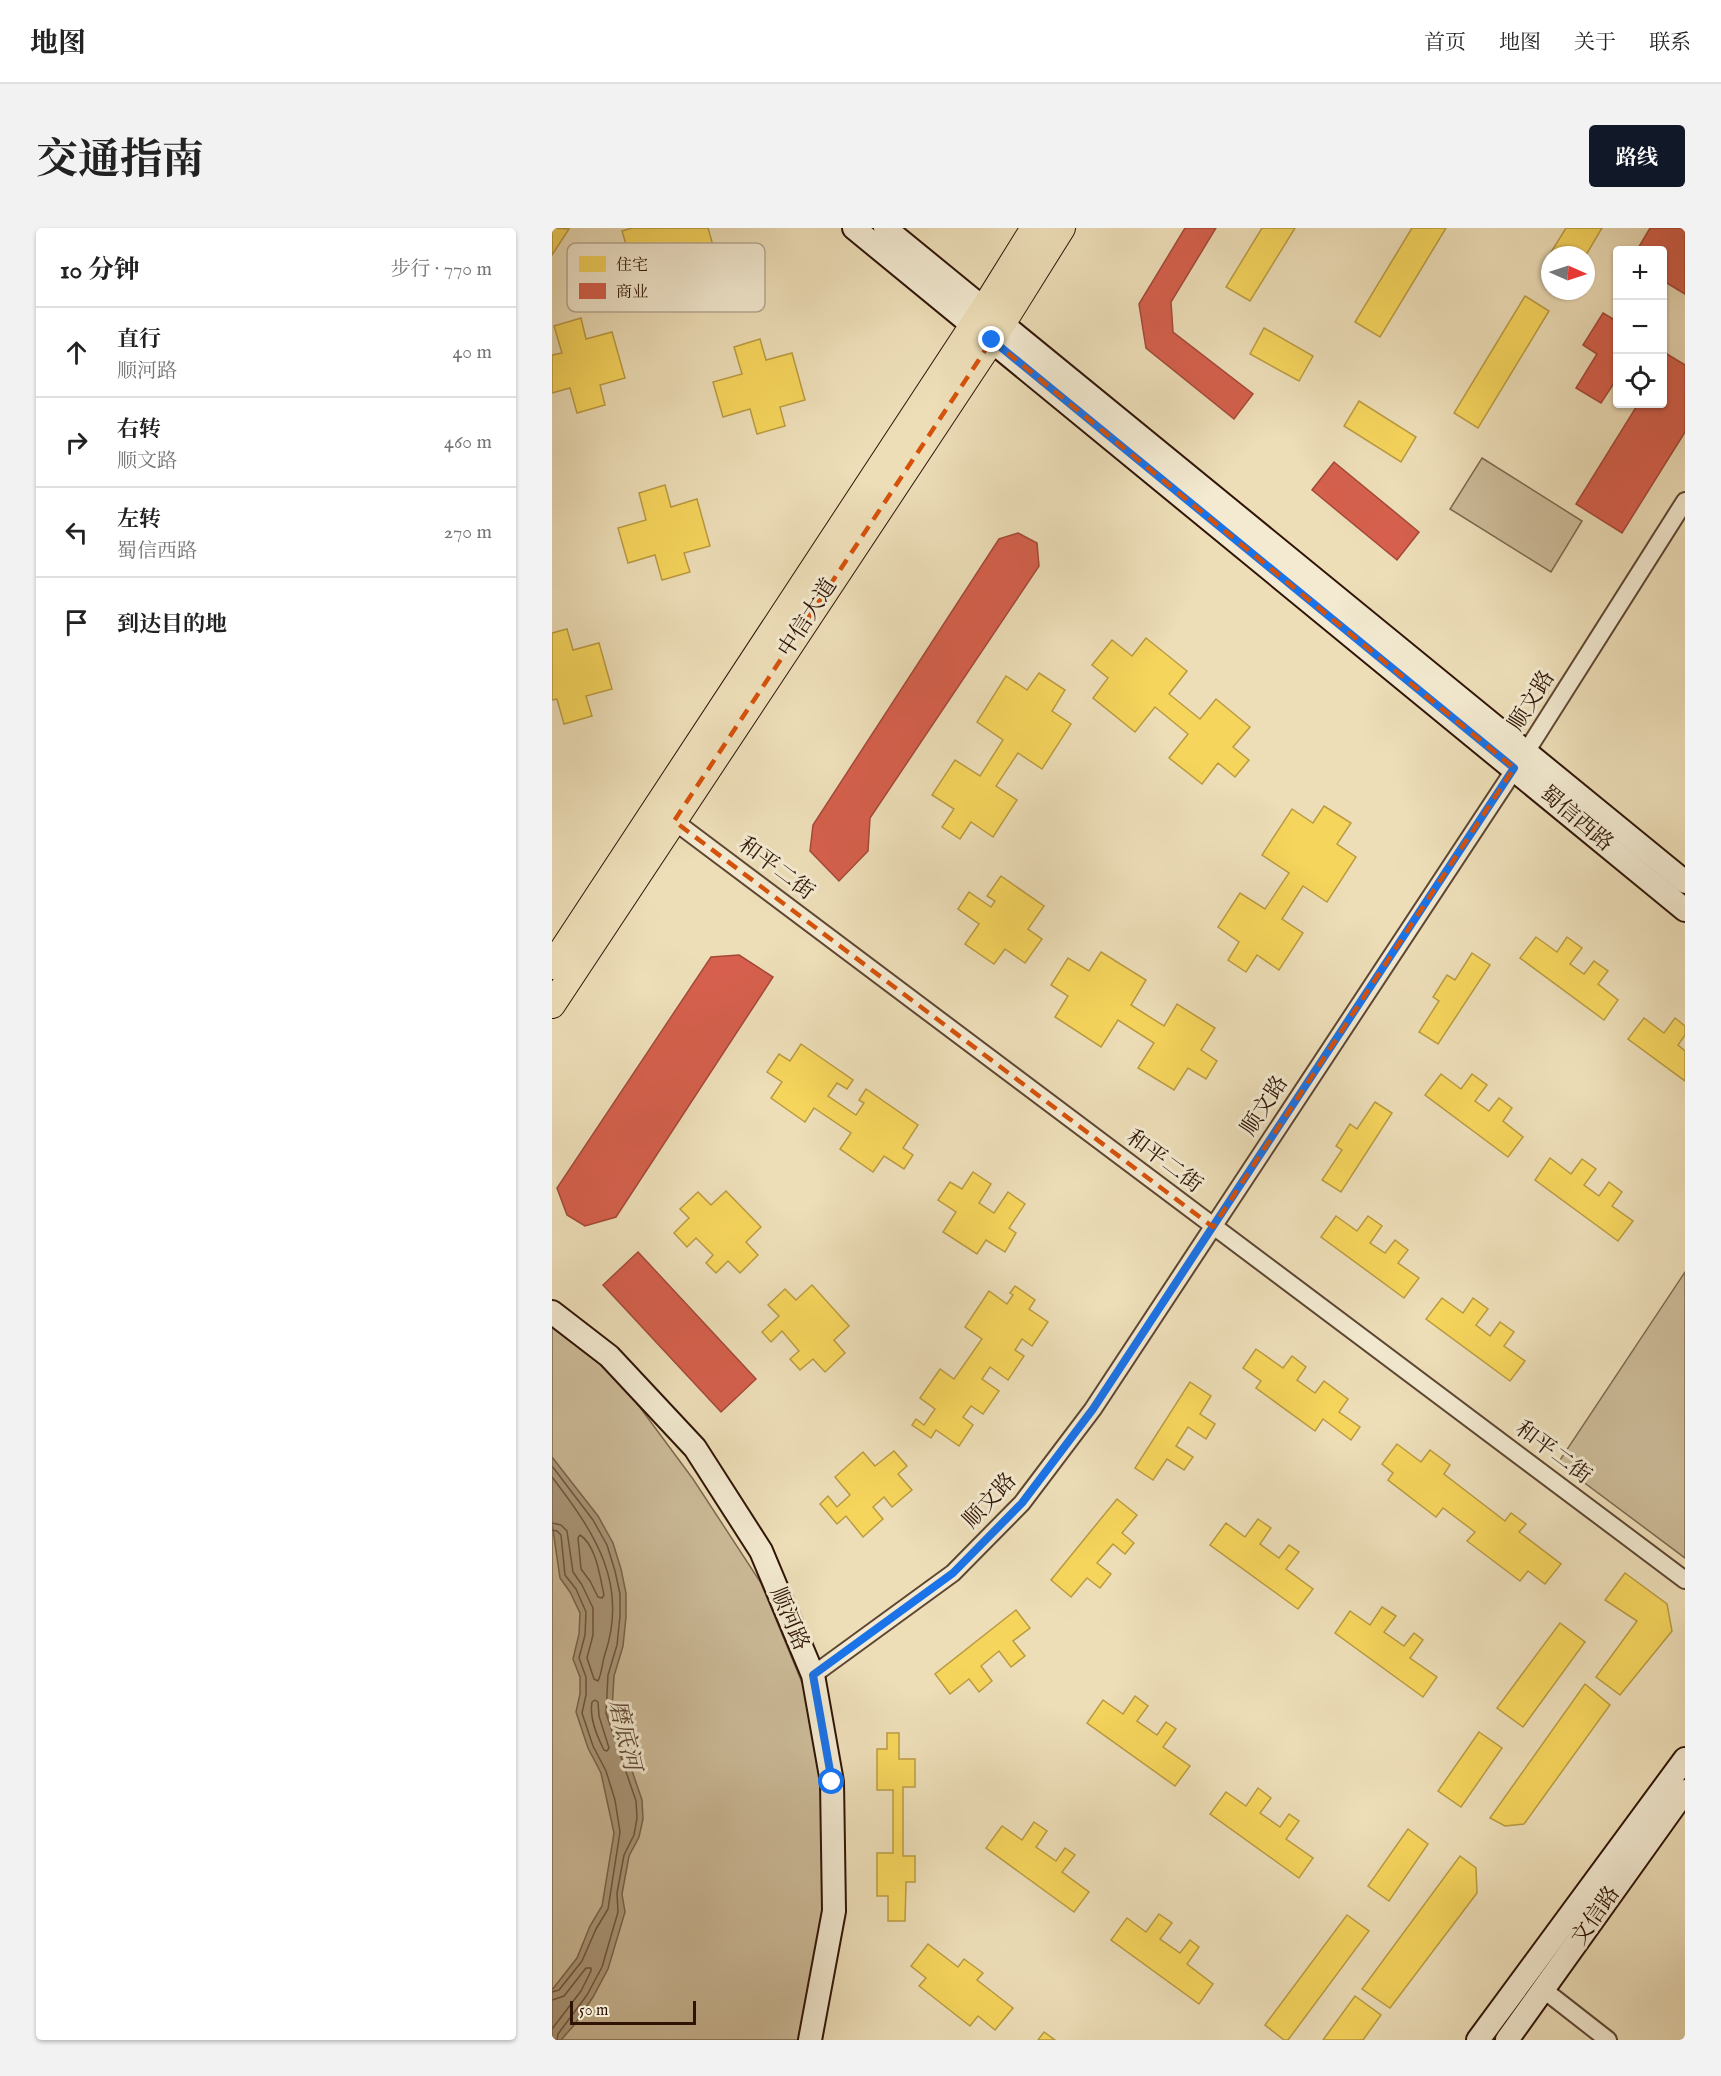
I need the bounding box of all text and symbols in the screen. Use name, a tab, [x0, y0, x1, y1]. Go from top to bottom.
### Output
text: 地图	[30, 27, 86, 62]
text: 首页	[1424, 30, 1466, 57]
text: 地图	[1499, 30, 1541, 57]
text: 关于	[1574, 30, 1616, 57]
text: 联系	[1649, 30, 1691, 57]
button: 路线	[1589, 125, 1685, 187]
text: 交通指南	[36, 135, 204, 188]
legend	[567, 243, 765, 312]
north arrow	[1541, 246, 1595, 300]
map controls	[1613, 246, 1667, 408]
button: +	[1613, 246, 1667, 300]
text: 10 分钟	[60, 254, 140, 287]
text: 住宅	[616, 256, 648, 276]
text: 步行 · 770 m	[391, 257, 492, 282]
text: 商业	[616, 283, 648, 303]
button: −	[1613, 300, 1667, 354]
text: 直行	[117, 326, 161, 354]
route end	[978, 326, 1004, 352]
icon: ahead	[60, 336, 93, 369]
text: 40 m	[453, 340, 492, 365]
button: locate	[1613, 354, 1667, 408]
text: 顺河路	[117, 359, 177, 384]
text: 右转	[117, 416, 161, 444]
icon: right	[60, 426, 93, 459]
text: 460 m	[444, 430, 492, 455]
text: 顺文路	[117, 449, 177, 474]
text: 左转	[117, 506, 161, 534]
icon: left	[60, 516, 93, 549]
text: 270 m	[444, 520, 492, 545]
text: 蜀信西路	[117, 539, 197, 564]
street label: 中信大道	[772, 573, 844, 663]
icon: arrive	[60, 606, 93, 639]
text: 到达目的地	[117, 611, 227, 639]
street label: 顺文路	[1503, 666, 1561, 736]
street label: 蜀信西路	[1533, 780, 1619, 858]
street label: 和平二街	[732, 831, 820, 907]
street label: 顺文路	[1235, 1071, 1295, 1141]
street label: 和平二街	[1120, 1124, 1208, 1200]
street label: 和平二街	[1509, 1415, 1597, 1491]
street label: 顺文路	[957, 1467, 1023, 1535]
street label: 顺河路	[763, 1583, 815, 1655]
water label: 磨底河	[601, 1696, 648, 1777]
route start	[818, 1768, 844, 1794]
street label: 文信路	[1566, 1881, 1626, 1951]
scale bar	[570, 1998, 696, 2026]
text: 50 m	[579, 2001, 608, 2021]

